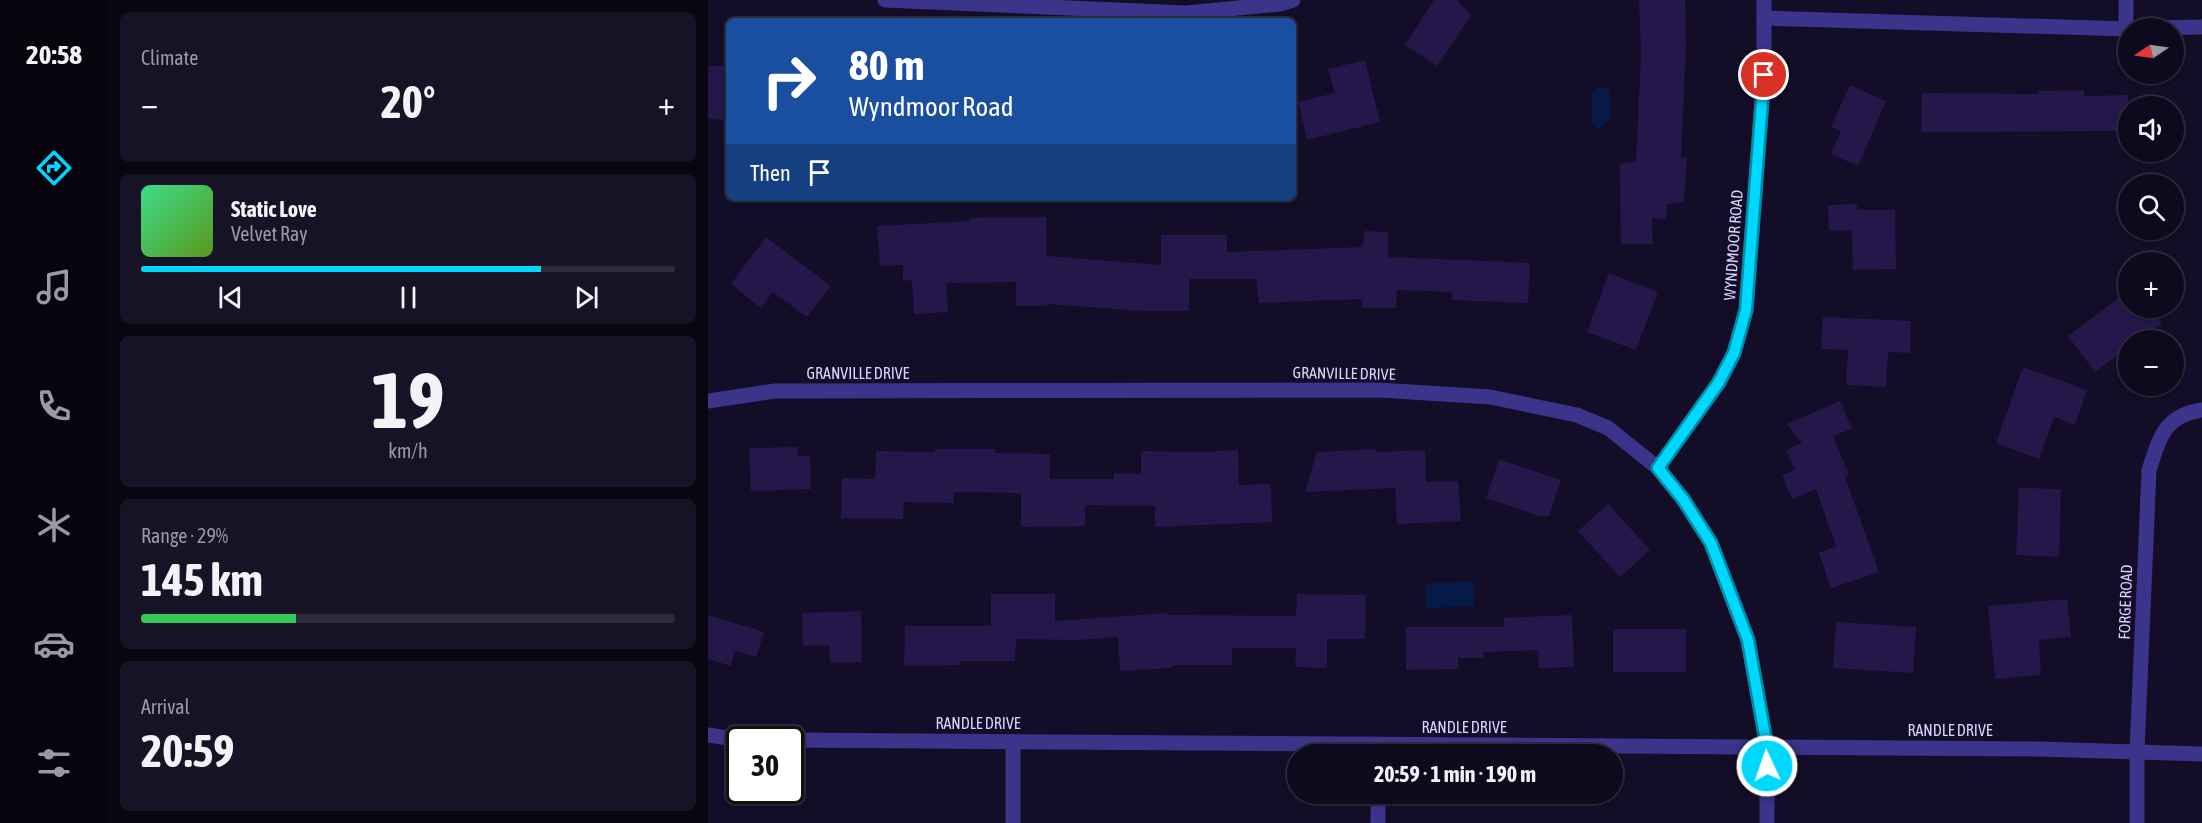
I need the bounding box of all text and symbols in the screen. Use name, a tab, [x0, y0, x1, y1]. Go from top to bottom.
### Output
north arrow	[2118, 18, 2184, 84]
map controls	[2118, 18, 2184, 396]
text: 20:58	[26, 39, 82, 70]
text: 80 m	[849, 41, 924, 89]
icon: right	[750, 42, 828, 120]
text: Climate	[141, 46, 198, 69]
pin	[1738, 49, 1789, 100]
icon: arrive	[1747, 58, 1780, 91]
text: 20°	[381, 76, 435, 128]
text: −	[141, 84, 158, 122]
text: +	[658, 84, 675, 122]
text: Wyndmoor Road	[849, 91, 1014, 122]
button: sound	[2118, 96, 2184, 162]
icon: directions	[33, 147, 75, 189]
icon: arrive	[803, 156, 836, 189]
text: Then	[750, 160, 791, 186]
button: search	[2118, 174, 2184, 240]
street label: WYNDMOOR ROAD	[1720, 189, 1746, 301]
text: Static Love	[231, 196, 317, 222]
text: Velvet Ray	[231, 222, 308, 245]
button: +	[2118, 252, 2184, 318]
icon: music	[33, 266, 75, 308]
icon: previous	[214, 281, 247, 314]
icon: pause	[392, 281, 425, 314]
icon: next	[570, 281, 603, 314]
button: −	[2118, 330, 2184, 396]
text: 19	[371, 355, 445, 445]
street label: GRANVILLE DRIVE	[1292, 363, 1396, 383]
street label: GRANVILLE DRIVE	[807, 364, 910, 382]
icon: phone	[33, 385, 75, 427]
text: km/h	[388, 439, 428, 462]
icon: climate	[33, 504, 75, 546]
text: Range · 29%	[141, 524, 228, 547]
text: 145 km	[141, 554, 263, 606]
street label: FORGE ROAD	[2115, 564, 2135, 640]
icon: car	[33, 623, 75, 665]
text: Arrival	[141, 695, 190, 718]
street label: RANDLE DRIVE	[935, 714, 1021, 732]
street label: RANDLE DRIVE	[1421, 718, 1507, 736]
street label: RANDLE DRIVE	[1907, 721, 1993, 739]
text: 20:59	[141, 725, 235, 777]
speed limit sign: 30	[726, 726, 804, 804]
position arrow	[1735, 734, 1799, 798]
icon: filters	[33, 742, 75, 784]
text: 20:59 · 1 min · 190 m	[1374, 761, 1536, 787]

